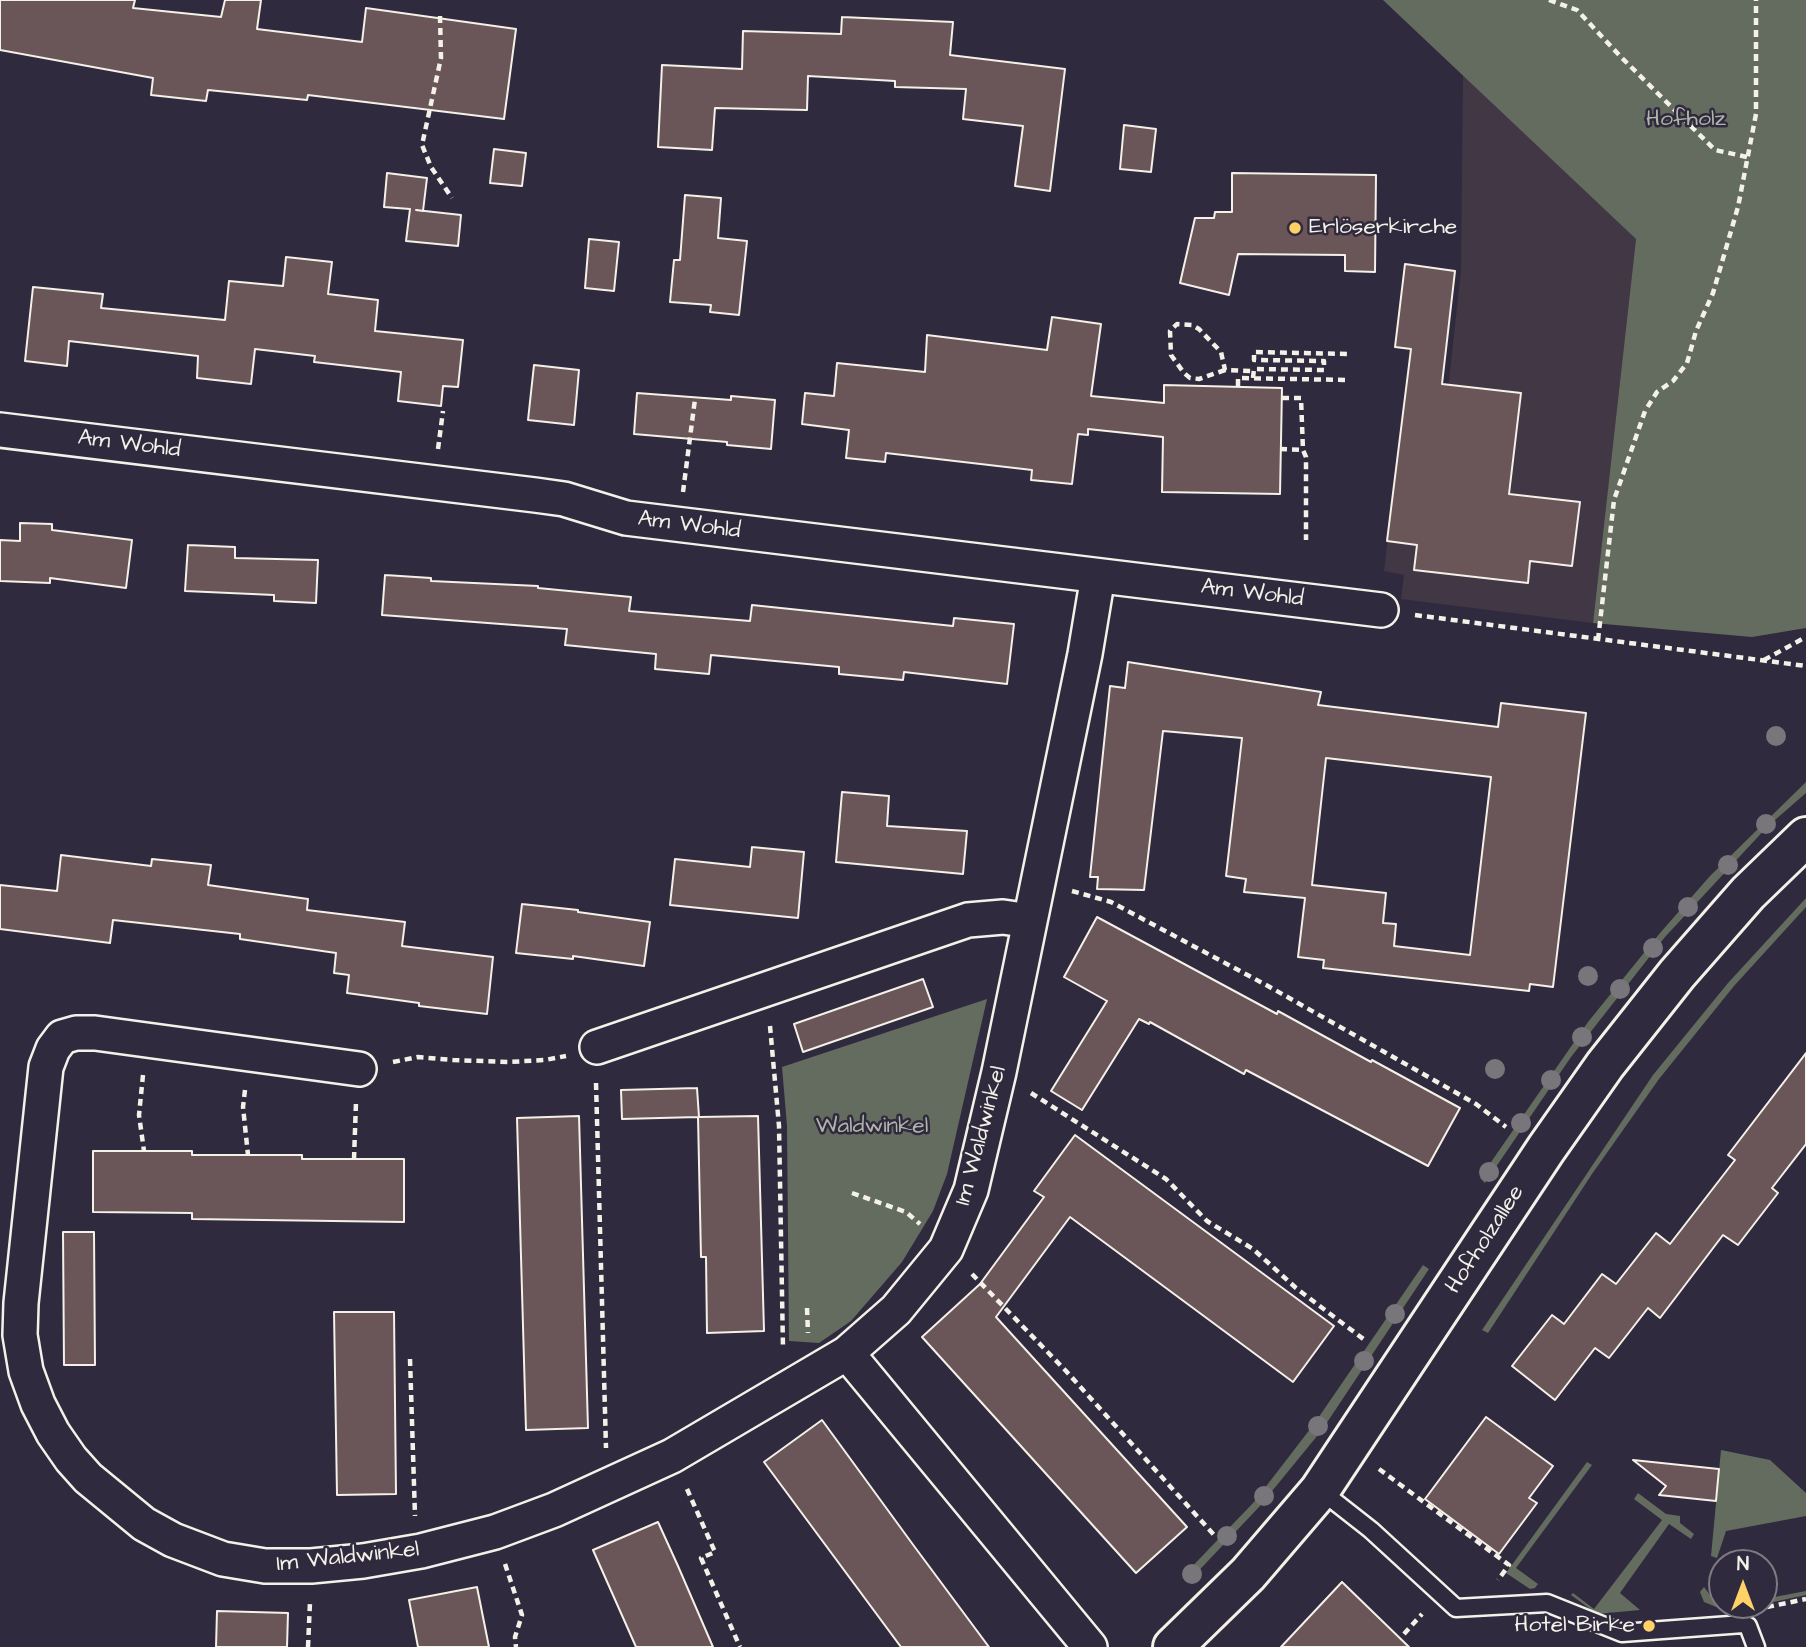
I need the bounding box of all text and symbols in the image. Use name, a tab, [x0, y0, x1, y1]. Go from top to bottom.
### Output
park label: Hofholz	[1646, 106, 1726, 134]
place label: Erlöserkirche	[1309, 214, 1457, 242]
marker: Erlöserkirche	[1287, 220, 1303, 236]
street label: Am Wohld	[76, 425, 182, 465]
street label: Am Wohld	[636, 506, 742, 546]
street label: Am Wohld	[1199, 574, 1305, 614]
street label: Im Waldwinkel	[950, 1063, 1014, 1209]
park label: Waldwinkel	[816, 1113, 928, 1141]
street label: Hofholzallee	[1441, 1181, 1531, 1299]
street label: Im Waldwinkel	[275, 1537, 421, 1579]
north arrow	[1708, 1549, 1778, 1619]
text: N	[1737, 1551, 1749, 1578]
place label: Hotel Birke	[1514, 1612, 1635, 1640]
marker: Hotel Birke	[1641, 1618, 1657, 1634]

